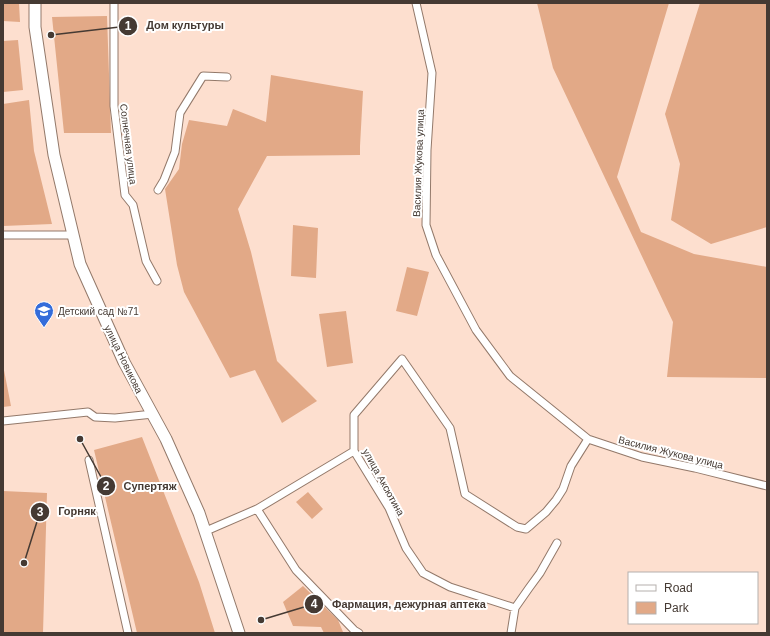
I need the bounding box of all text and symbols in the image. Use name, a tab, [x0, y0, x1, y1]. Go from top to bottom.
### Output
callout: Дом культуры	[118, 14, 232, 37]
text: 1	[125, 19, 132, 33]
text: Дом культуры	[146, 19, 224, 31]
street label: Солнечная улица	[118, 103, 139, 185]
street label: Василия Жукова улица	[411, 109, 426, 217]
school or university icon: Детский сад №71	[33, 300, 55, 328]
place label: Детский сад №71	[58, 306, 139, 317]
street label: улица Новикова	[102, 323, 145, 396]
street label: Василия Жукова улица	[617, 434, 725, 471]
street label: улица Аксютина	[361, 447, 407, 518]
callout: Супертяж	[96, 475, 185, 498]
text: 2	[103, 479, 110, 493]
text: Супертяж	[123, 480, 177, 492]
callout: Горняк	[30, 500, 104, 523]
text: 3	[37, 505, 44, 519]
text: Горняк	[58, 505, 96, 517]
legend	[628, 572, 758, 624]
text: Road	[664, 581, 693, 595]
callout: Фармация, дежурная аптека	[304, 593, 494, 616]
text: 4	[311, 597, 318, 611]
text: Фармация, дежурная аптека	[332, 598, 487, 610]
text: Park	[664, 601, 690, 615]

